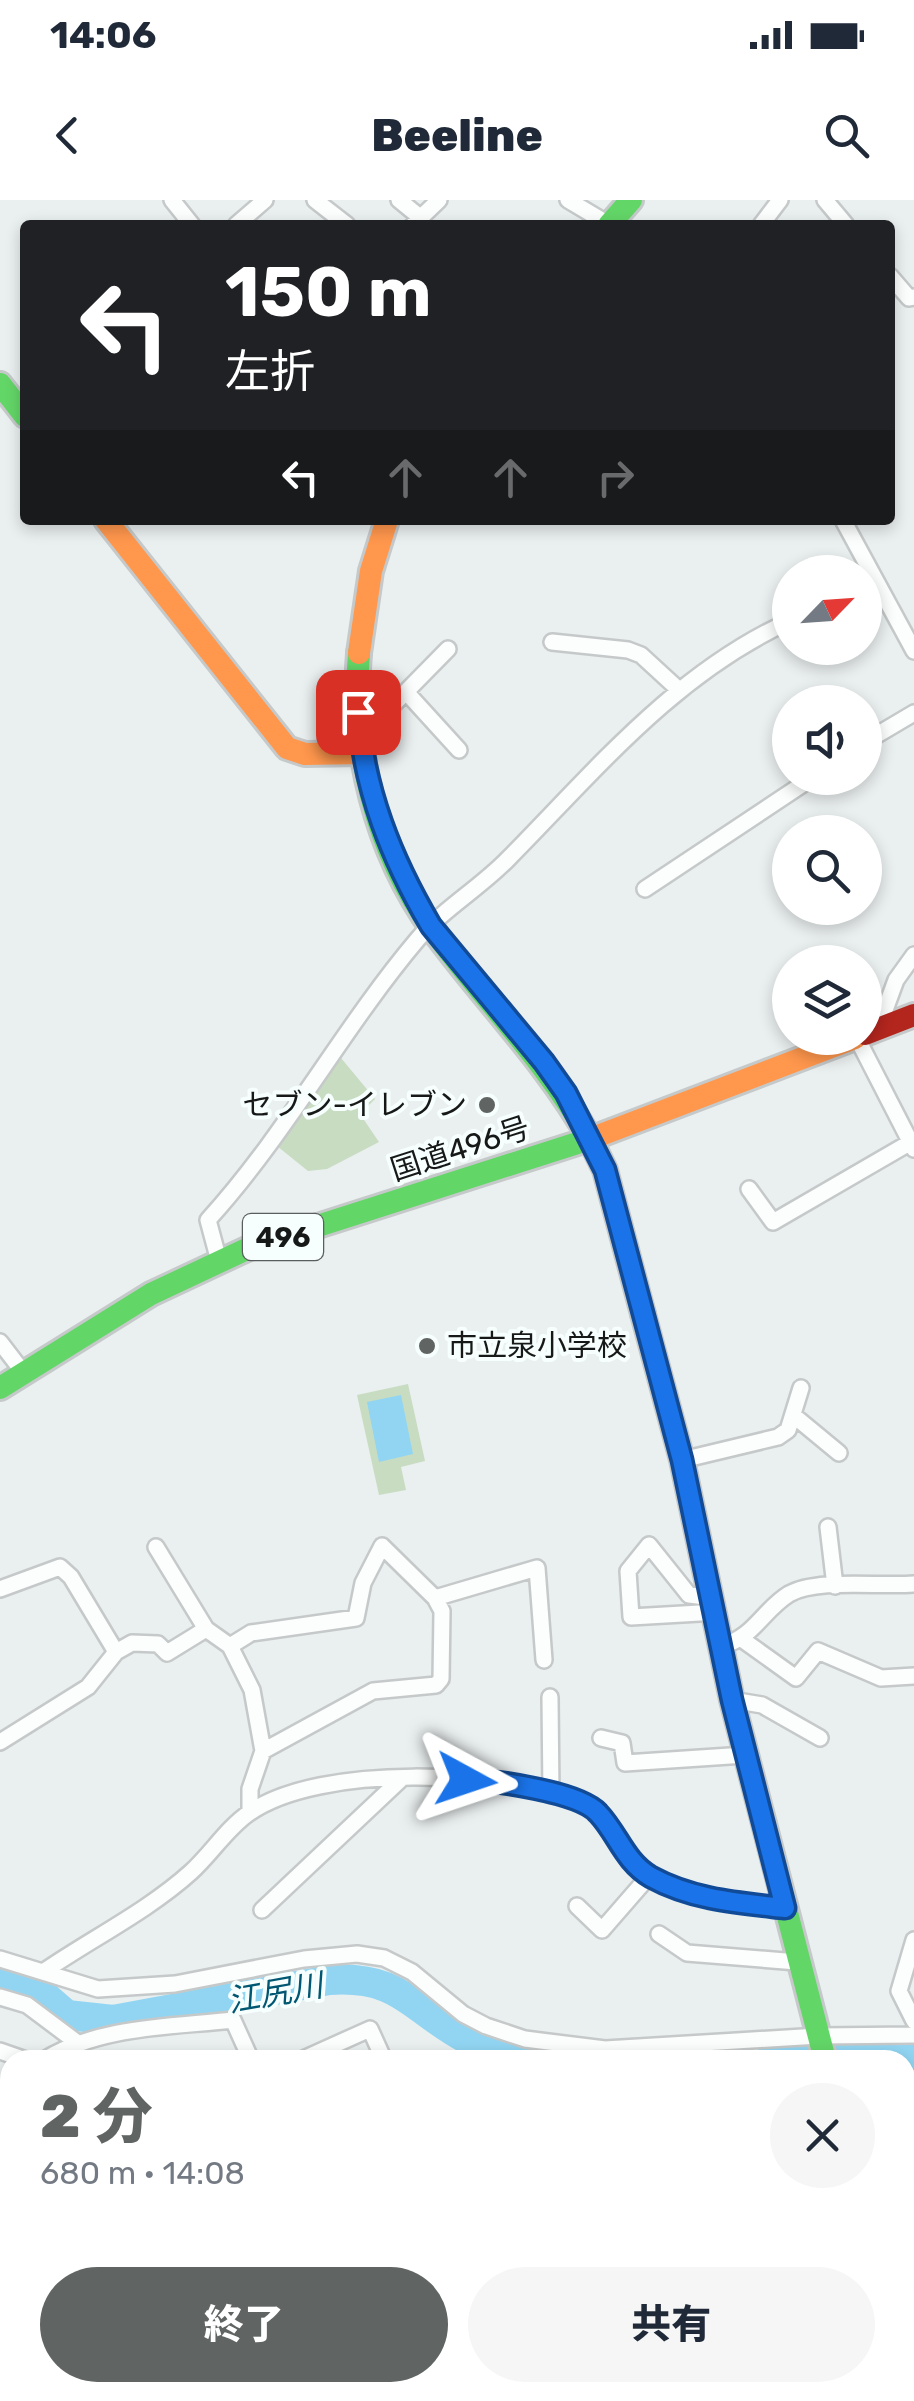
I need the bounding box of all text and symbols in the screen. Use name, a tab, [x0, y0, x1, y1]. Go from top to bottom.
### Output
text: 14:06	[50, 12, 157, 58]
icon: back	[40, 108, 95, 163]
icon: search	[819, 108, 874, 163]
text: Beeline	[371, 109, 543, 162]
text: 150 m	[225, 251, 432, 334]
icon: left	[60, 260, 190, 390]
text: 左折	[225, 345, 315, 398]
icon: left	[273, 450, 328, 505]
icon: ahead	[378, 450, 433, 505]
icon: ahead	[483, 450, 538, 505]
icon: right	[588, 450, 643, 505]
north arrow	[772, 555, 882, 665]
map controls	[772, 555, 882, 1055]
pin	[316, 670, 401, 755]
icon: arrive	[331, 685, 386, 740]
button: sound	[772, 685, 882, 795]
button: search	[772, 815, 882, 925]
button: layers	[772, 945, 882, 1055]
place label: セブン-イレブン	[242, 1087, 467, 1123]
marker: セブン-イレブン	[476, 1094, 498, 1116]
street label: 国道496号	[386, 1110, 534, 1188]
road number: 496	[243, 1214, 323, 1260]
place label: 市立泉小学校	[447, 1328, 627, 1364]
marker: 市立泉小学校	[416, 1335, 438, 1357]
position arrow	[414, 1728, 518, 1832]
water label: 江尻川	[224, 1965, 329, 2020]
text: 2 分	[40, 2081, 153, 2152]
button: close	[770, 2083, 875, 2188]
text: 680 m · 14:08	[40, 2154, 245, 2192]
button: 終了	[40, 2267, 448, 2382]
button: 共有	[468, 2267, 875, 2382]

